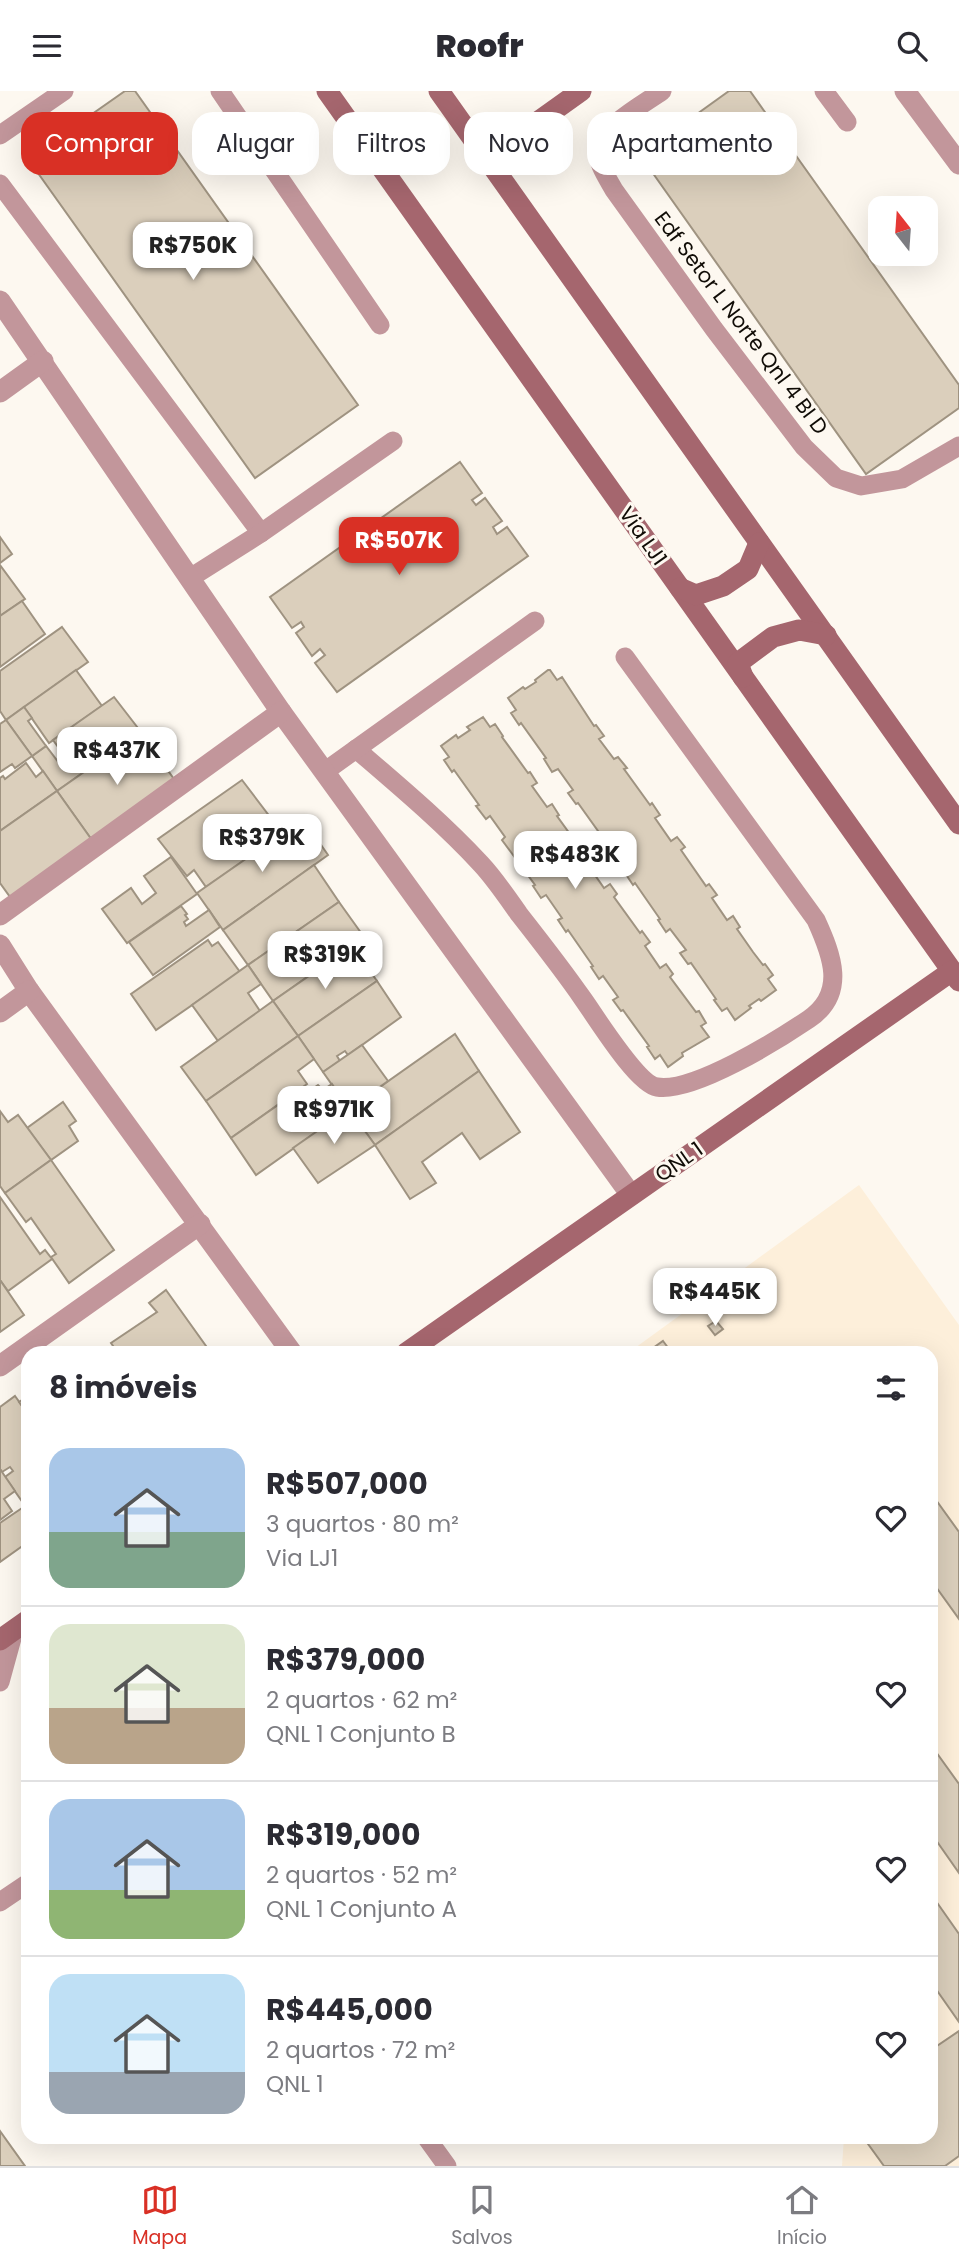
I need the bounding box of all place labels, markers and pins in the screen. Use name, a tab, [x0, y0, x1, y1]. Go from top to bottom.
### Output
pin: R$750K	[136, 223, 250, 282]
pin: R$507K	[342, 517, 456, 577]
pin: R$437K	[60, 727, 174, 787]
pin: R$379K	[205, 815, 319, 874]
pin: R$483K	[518, 831, 632, 891]
pin: R$319K	[268, 932, 382, 991]
pin: R$971K	[277, 1087, 391, 1146]
pin: R$445K	[658, 1269, 772, 1328]

